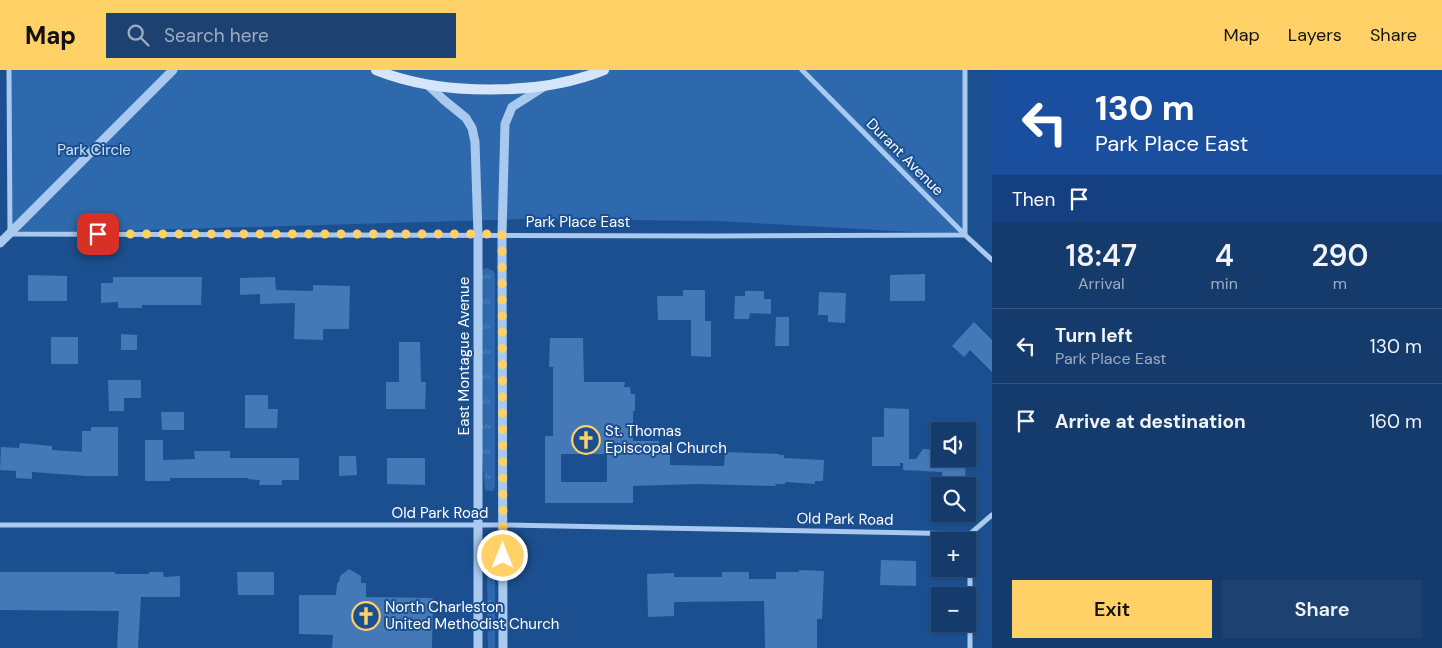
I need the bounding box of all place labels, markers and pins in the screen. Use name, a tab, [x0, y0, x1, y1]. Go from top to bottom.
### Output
pin	[77, 213, 119, 255]
place label: St. Thomas Episcopal Church	[605, 421, 727, 458]
church icon: St. Thomas Episcopal Church	[571, 425, 601, 455]
place label: North Charleston United Methodist Church	[385, 597, 559, 634]
church icon: North Charleston United Methodist Church	[351, 601, 381, 631]

